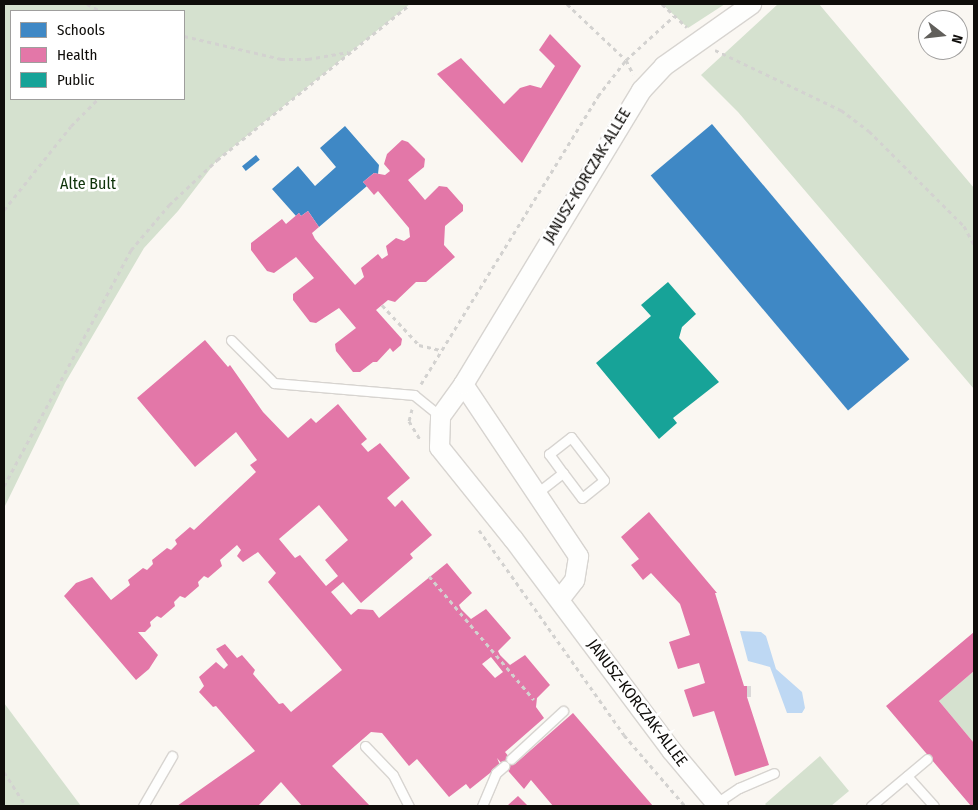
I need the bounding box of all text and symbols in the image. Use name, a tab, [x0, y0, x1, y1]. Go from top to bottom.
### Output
legend	[10, 10, 185, 100]
north arrow	[918, 10, 968, 60]
text: Schools	[57, 21, 105, 39]
text: N	[948, 33, 966, 45]
text: Health	[57, 46, 97, 64]
text: Public	[57, 71, 94, 89]
street label: JANUSZ-KORCZAK-ALLEE	[539, 105, 635, 247]
park label: Alte Bult	[60, 174, 116, 194]
street label: JANUSZ-KORCZAK-ALLEE	[583, 636, 691, 770]

